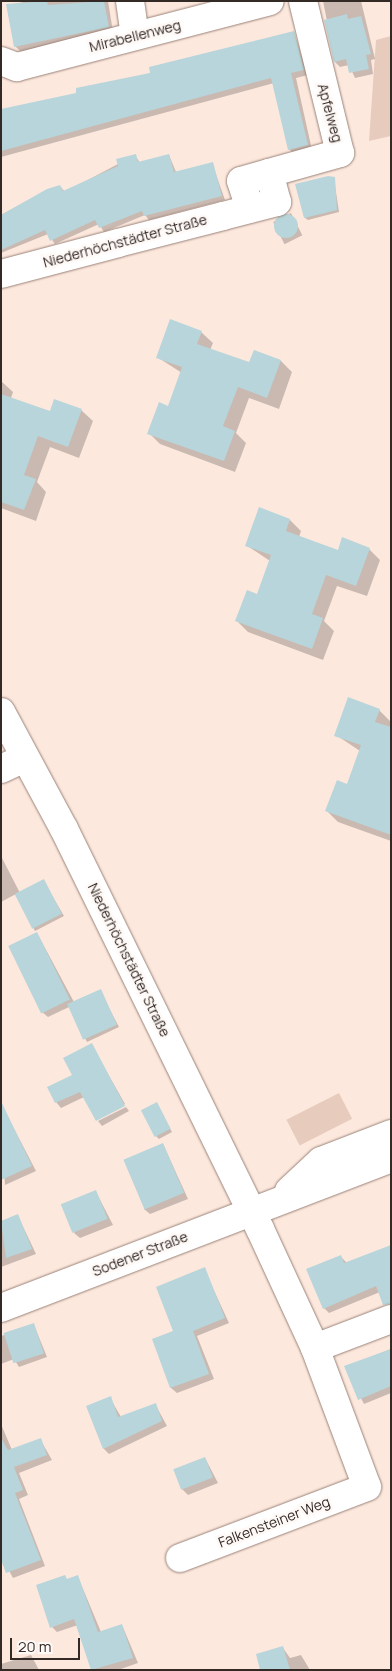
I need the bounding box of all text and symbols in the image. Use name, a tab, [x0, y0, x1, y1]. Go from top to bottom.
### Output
street label: Mirabellenweg	[87, 17, 183, 55]
street label: Apfelweg	[314, 82, 346, 144]
street label: Niederhöchstädter Straße	[41, 211, 209, 271]
street label: Niederhöchstädter Straße	[84, 880, 174, 1040]
street label: Sodener Straße	[90, 1228, 190, 1280]
street label: Falkensteiner Weg	[216, 1493, 332, 1551]
scale bar	[12, 1628, 82, 1660]
text: 20 m	[18, 1636, 51, 1657]

